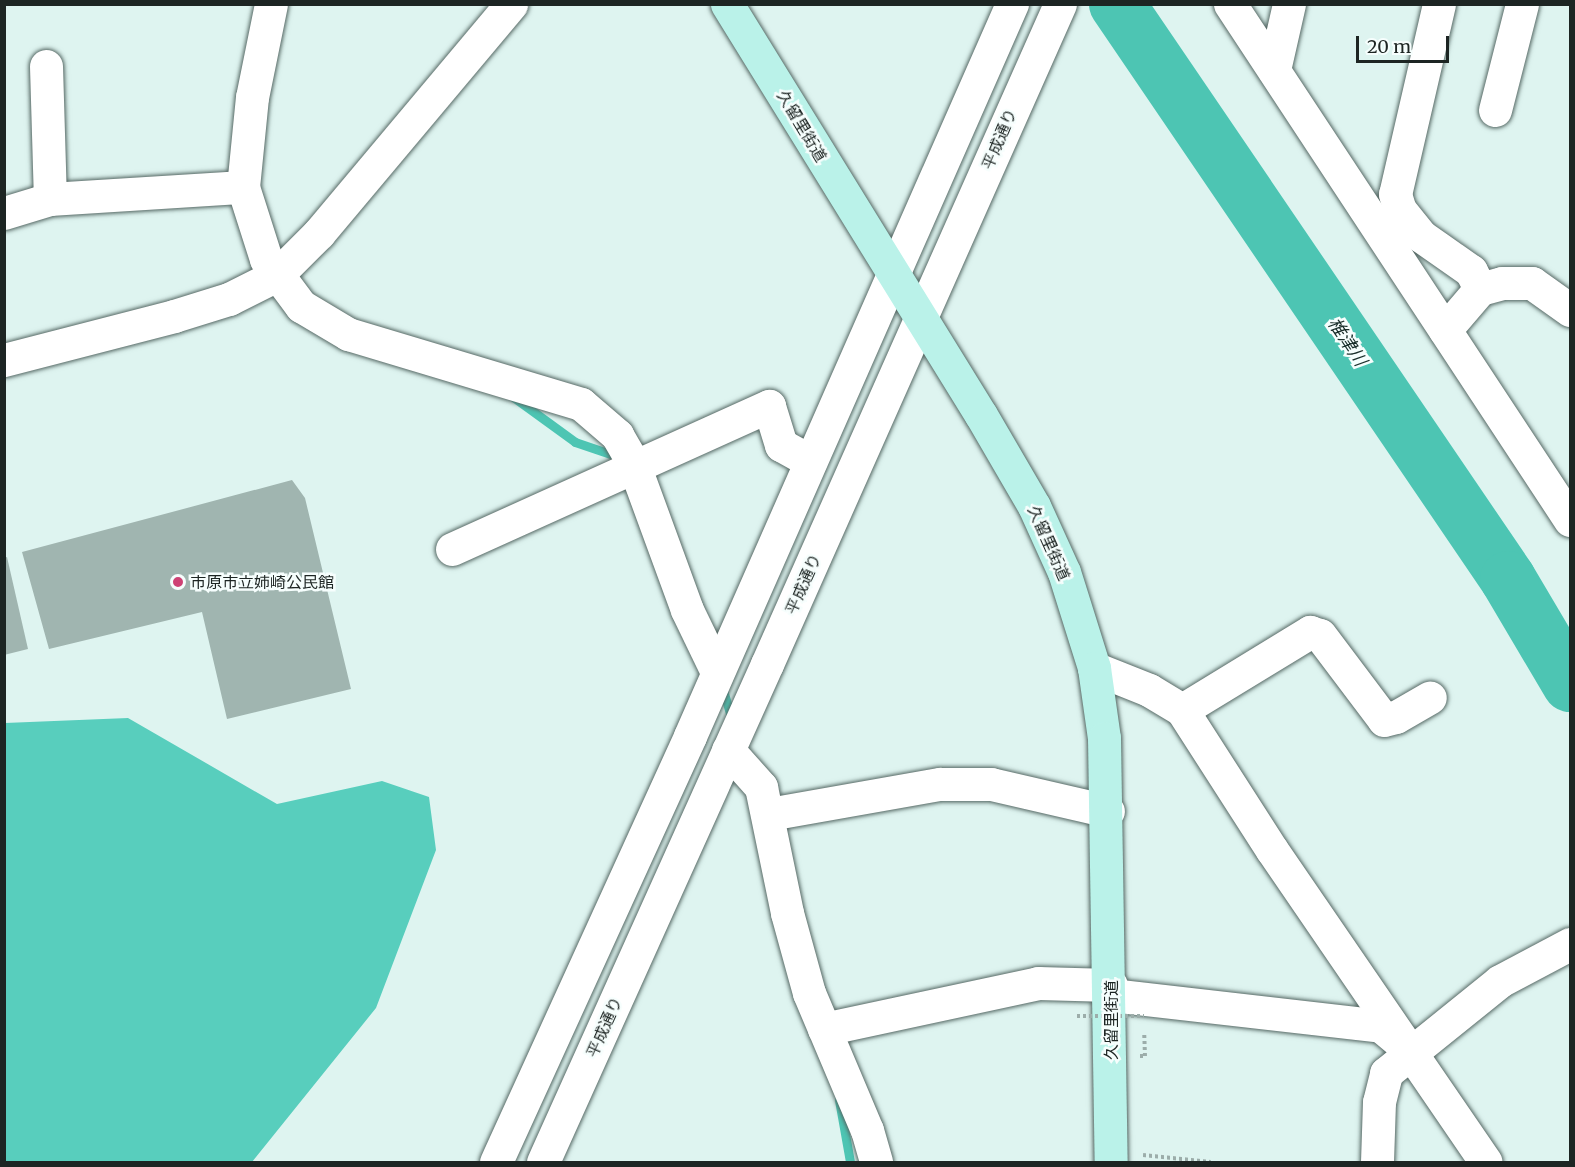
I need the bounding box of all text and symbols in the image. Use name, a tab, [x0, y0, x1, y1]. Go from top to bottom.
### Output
scale bar	[1359, 24, 1452, 62]
text: 20 m	[1367, 35, 1411, 58]
street label: 久留里街道	[773, 87, 831, 165]
street label: 平成通り	[978, 106, 1020, 172]
water label: 椎津川	[1323, 314, 1371, 370]
street label: 久留里街道	[1024, 503, 1074, 583]
street label: 平成通り	[781, 551, 825, 617]
place label: 市原市立姉崎公民館	[190, 572, 334, 592]
marker: 市原市立姉崎公民館	[171, 575, 185, 589]
street label: 久留里街道	[1101, 980, 1121, 1060]
street label: 平成通り	[582, 994, 626, 1060]

